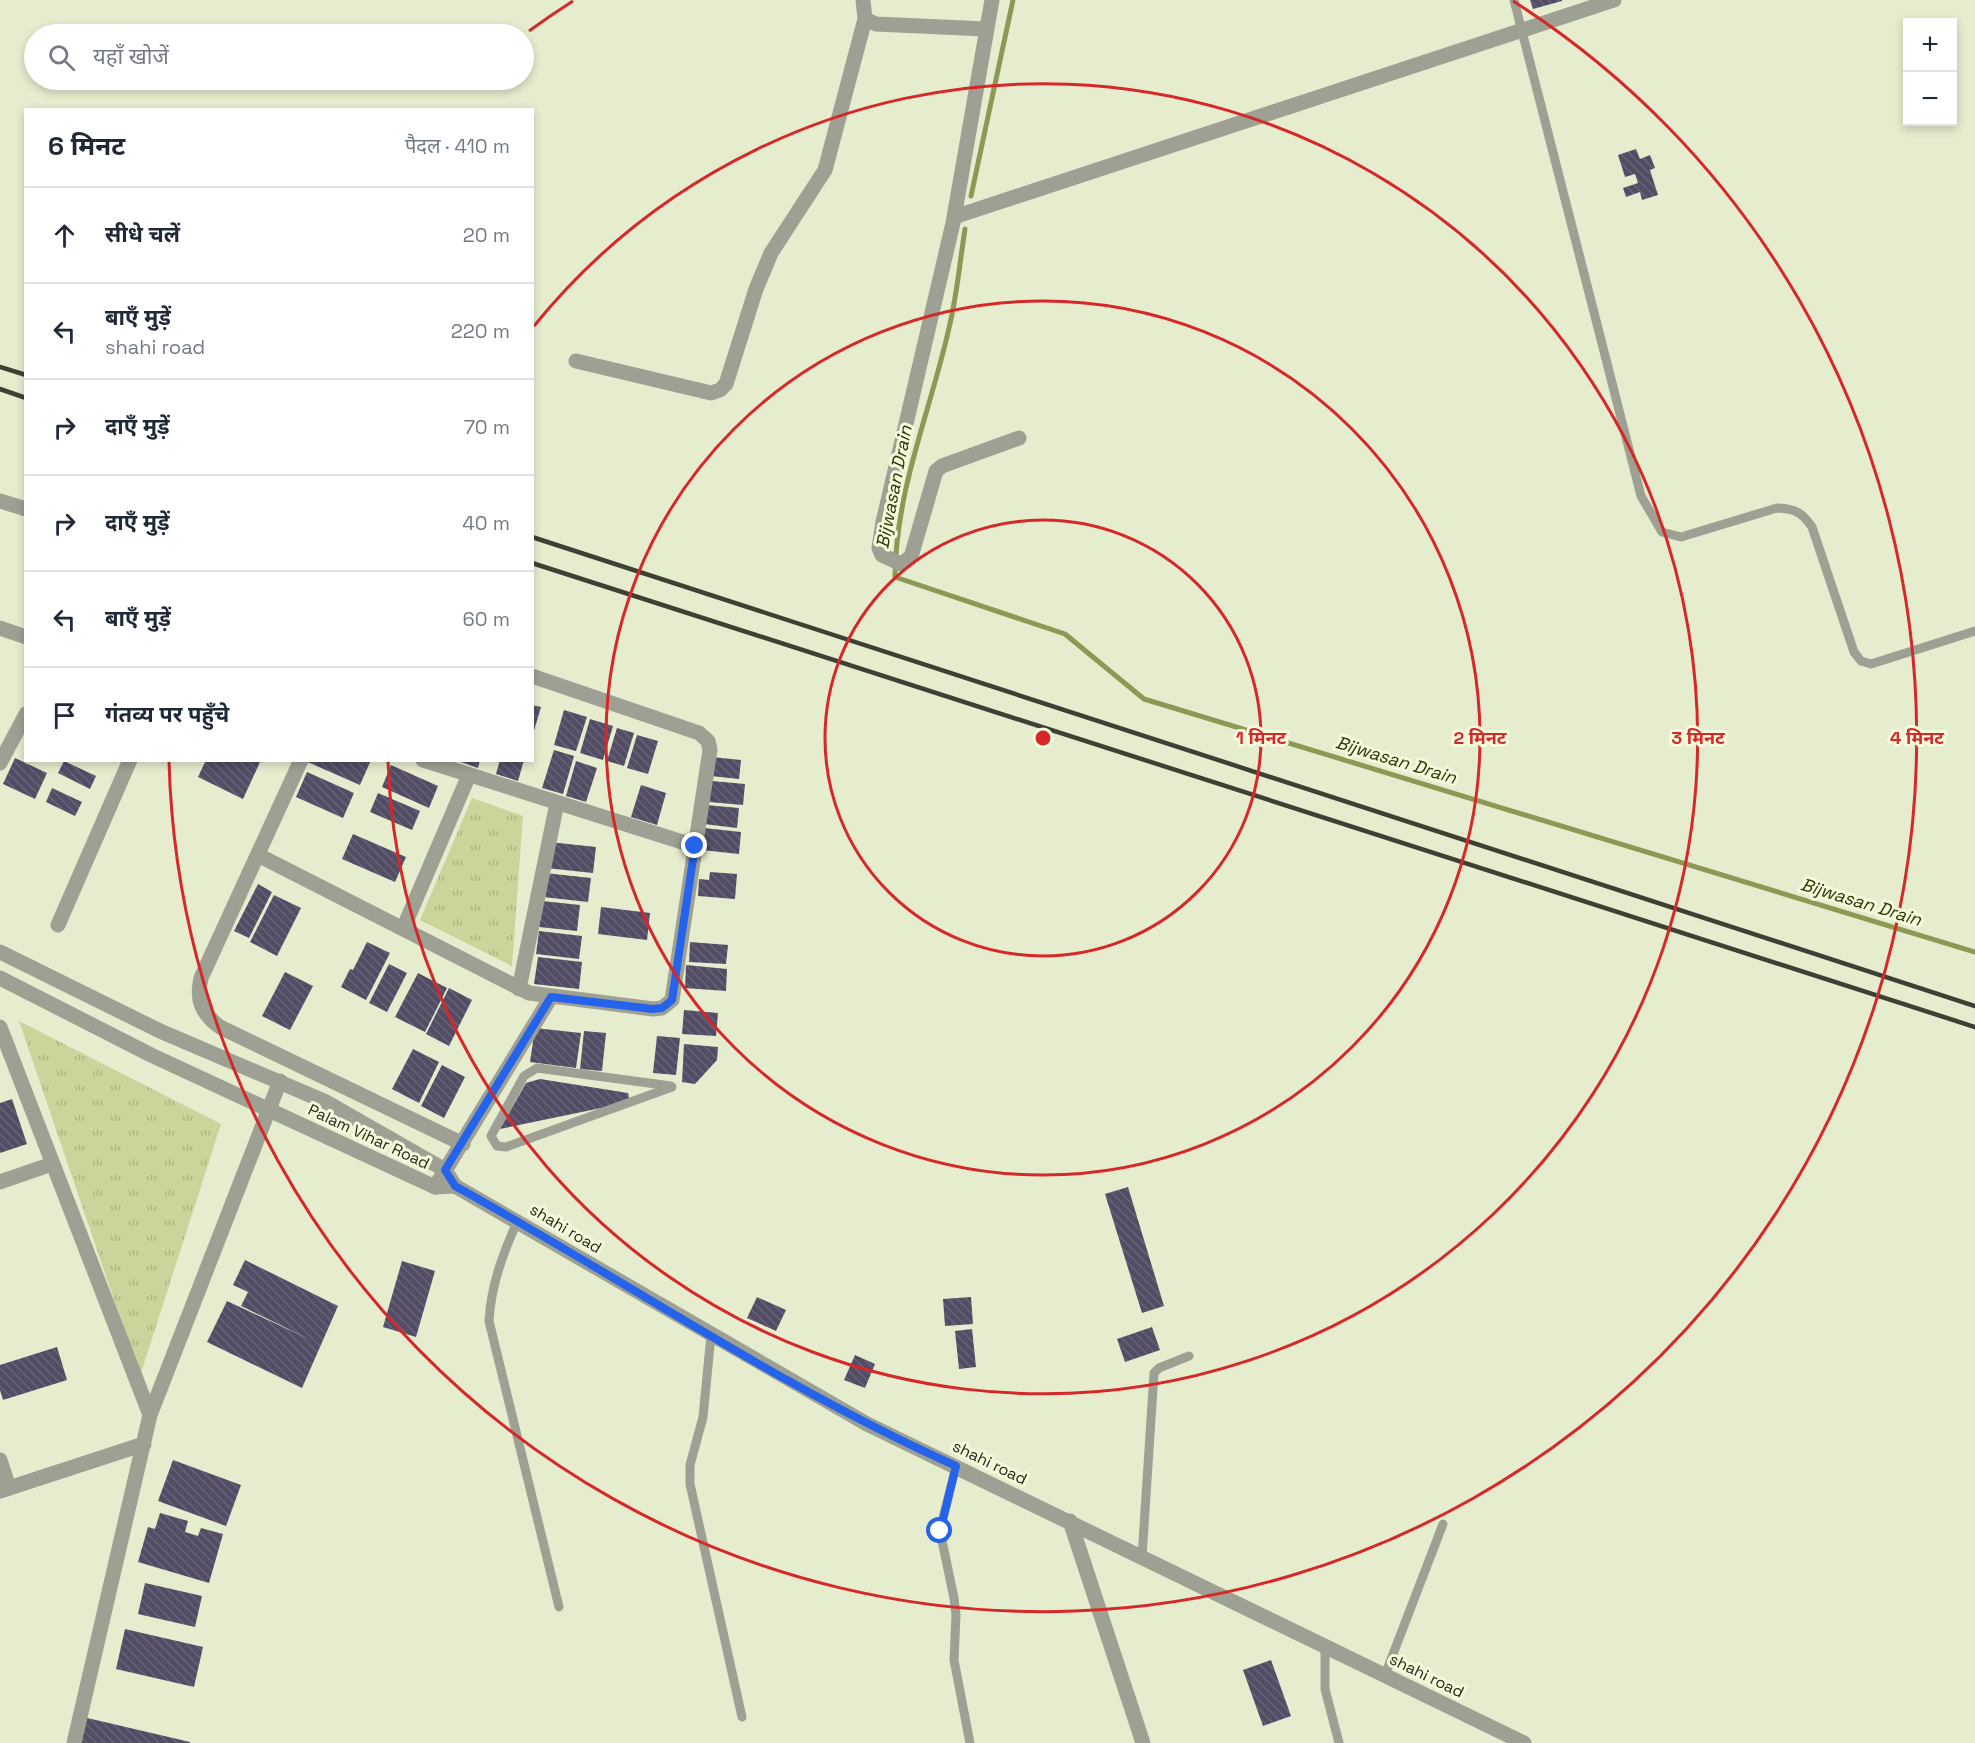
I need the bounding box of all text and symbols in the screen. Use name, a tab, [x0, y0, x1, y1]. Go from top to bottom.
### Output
map controls	[1903, 18, 1957, 126]
button: +	[1903, 18, 1957, 72]
search box	[24, 24, 534, 90]
icon: search	[45, 41, 78, 74]
text: यहाँ खोजें	[93, 42, 169, 70]
button: −	[1903, 72, 1957, 126]
text: 6 मिनट	[48, 129, 125, 163]
text: पैदल · 410 m	[405, 133, 510, 159]
icon: ahead	[48, 219, 81, 252]
text: सीधे चलें	[105, 220, 180, 248]
text: 20 m	[463, 222, 510, 248]
text: बाएँ मुड़ें	[105, 303, 171, 331]
icon: left	[48, 315, 81, 348]
text: 220 m	[451, 318, 510, 344]
text: shahi road	[105, 334, 205, 360]
icon: right	[48, 411, 81, 444]
text: दाएँ मुड़ें	[105, 412, 170, 440]
text: 70 m	[464, 414, 510, 440]
water label: Bijwasan Drain	[870, 422, 917, 550]
icon: right	[48, 507, 81, 540]
text: दाएँ मुड़ें	[105, 508, 170, 536]
text: 40 m	[462, 510, 510, 536]
icon: left	[48, 603, 81, 636]
text: बाएँ मुड़ें	[105, 604, 171, 632]
text: 60 m	[463, 606, 510, 632]
icon: arrive	[48, 699, 81, 732]
text: गंतव्य पर पहुँचे	[105, 700, 229, 728]
text: 1 मिनट	[1236, 726, 1287, 749]
text: 2 मिनट	[1453, 726, 1507, 749]
text: 3 मिनट	[1671, 726, 1725, 749]
text: 4 मिनट	[1890, 726, 1944, 749]
centre of rings	[1033, 728, 1053, 748]
water label: Bijwasan Drain	[1333, 730, 1460, 789]
route end	[681, 832, 707, 858]
water label: Bijwasan Drain	[1798, 872, 1925, 931]
street label: Palam Vihar Road	[305, 1099, 433, 1174]
street label: shahi road	[526, 1199, 606, 1258]
street label: shahi road	[949, 1435, 1030, 1489]
route start	[926, 1517, 952, 1543]
street label: shahi road	[1386, 1648, 1467, 1702]

